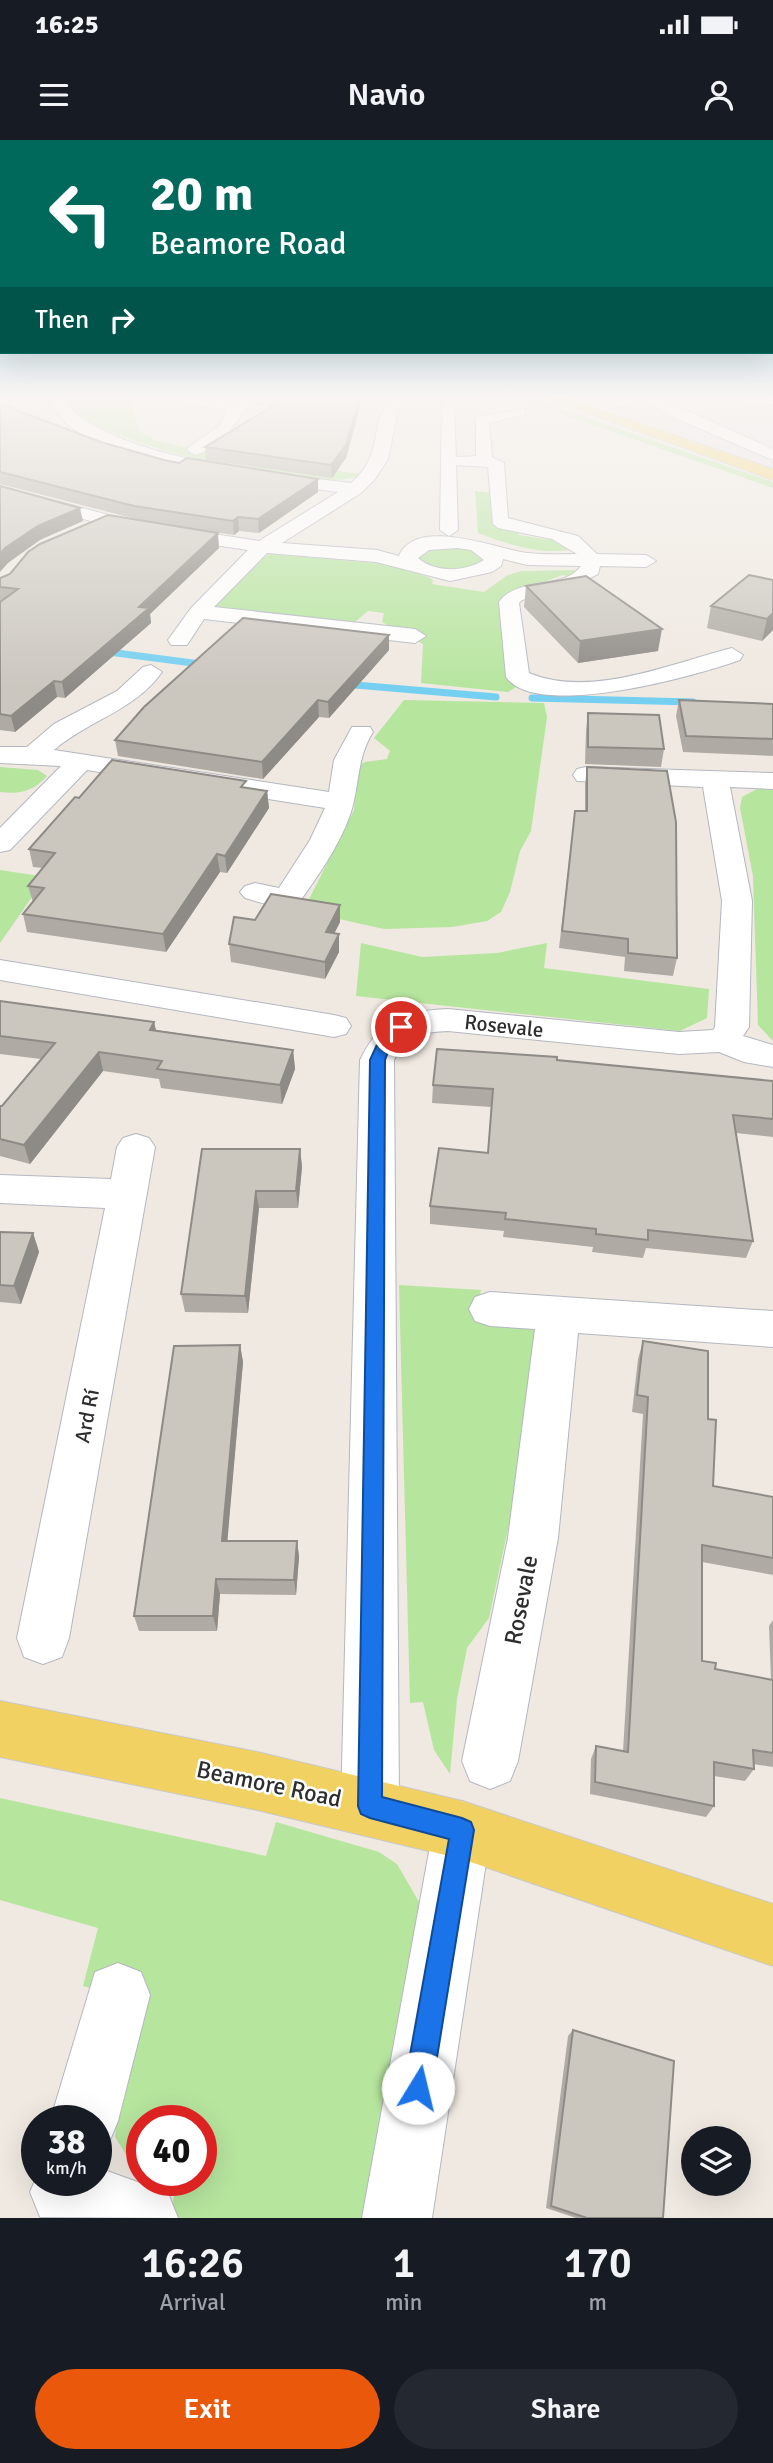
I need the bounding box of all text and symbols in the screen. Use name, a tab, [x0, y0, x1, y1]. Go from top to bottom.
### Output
text: 16:25	[35, 9, 99, 41]
text: Navio	[347, 75, 426, 114]
icon: menu	[35, 76, 73, 114]
icon: person	[700, 76, 738, 114]
text: 20 m	[150, 164, 253, 224]
icon: left	[35, 168, 126, 259]
text: Beamore Road	[150, 224, 346, 263]
icon: right	[103, 301, 141, 339]
text: Then	[35, 304, 89, 336]
pin	[371, 997, 431, 1057]
icon: arrive	[382, 1008, 420, 1046]
street label: Rosevale	[463, 1009, 545, 1043]
street label: Ard Rí	[69, 1387, 105, 1445]
street label: Rosevale	[498, 1553, 544, 1647]
street label: Beamore Road	[194, 1754, 344, 1814]
position arrow	[381, 2051, 455, 2125]
speed limit sign: 40	[126, 2105, 217, 2196]
text: 38	[48, 2120, 85, 2163]
map controls	[681, 2126, 751, 2196]
button: layers	[681, 2126, 751, 2196]
text: km/h	[46, 2157, 87, 2179]
text: 16:26	[141, 2238, 244, 2289]
text: 1	[392, 2238, 415, 2289]
text: 170	[564, 2238, 632, 2289]
text: Arrival	[159, 2288, 226, 2317]
text: min	[385, 2288, 422, 2317]
text: m	[588, 2288, 607, 2317]
button: Exit	[35, 2369, 380, 2449]
button: Share	[394, 2369, 738, 2449]

